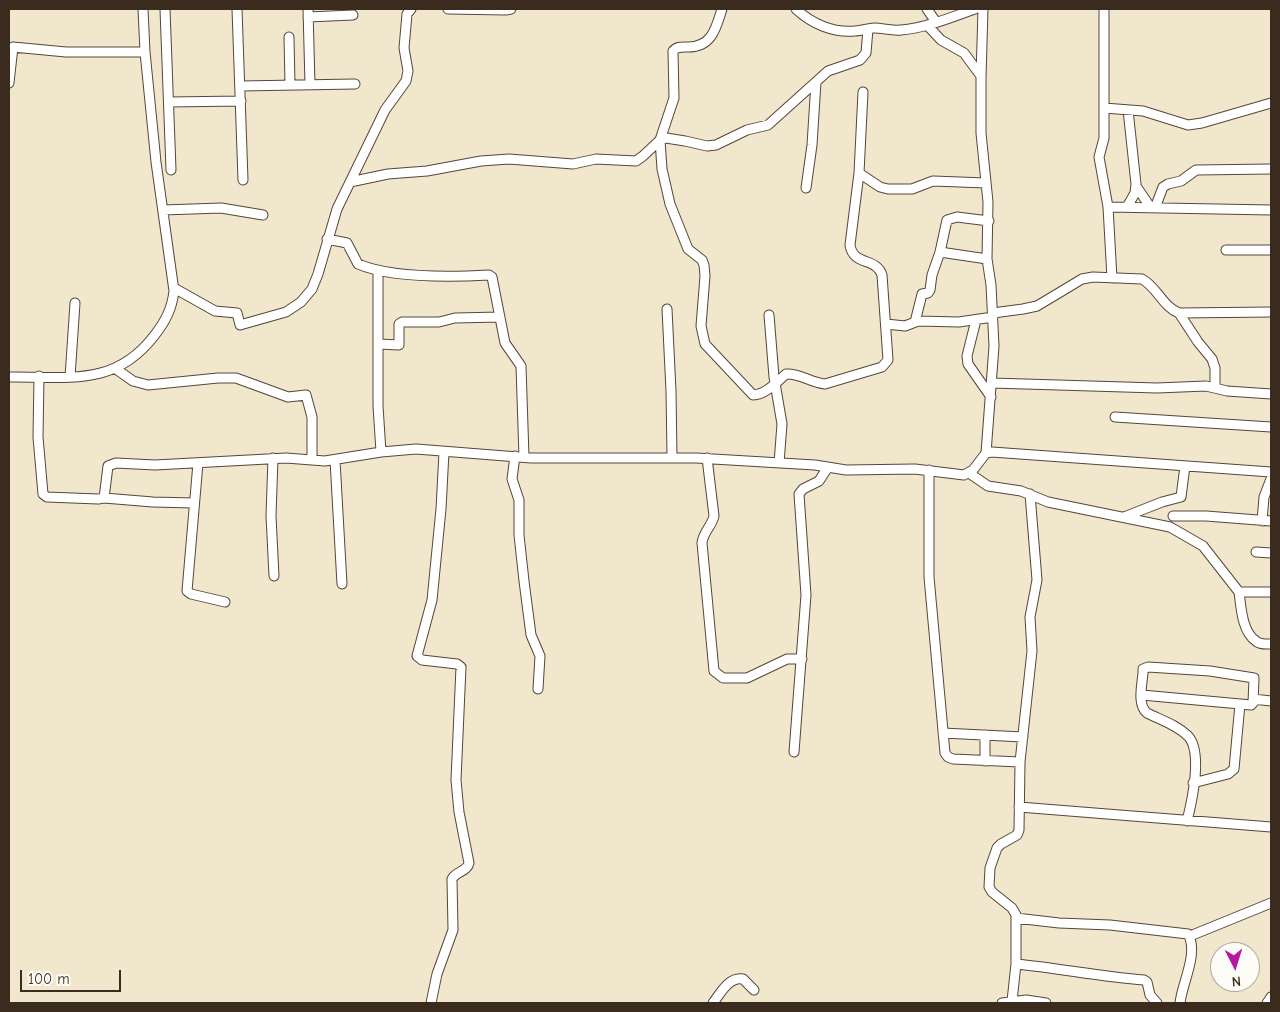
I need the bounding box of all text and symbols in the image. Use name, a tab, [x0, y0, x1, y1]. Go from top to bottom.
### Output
north arrow	[1210, 942, 1260, 992]
scale bar	[22, 960, 124, 992]
text: 100 m	[28, 970, 70, 988]
text: N	[1231, 973, 1242, 990]

